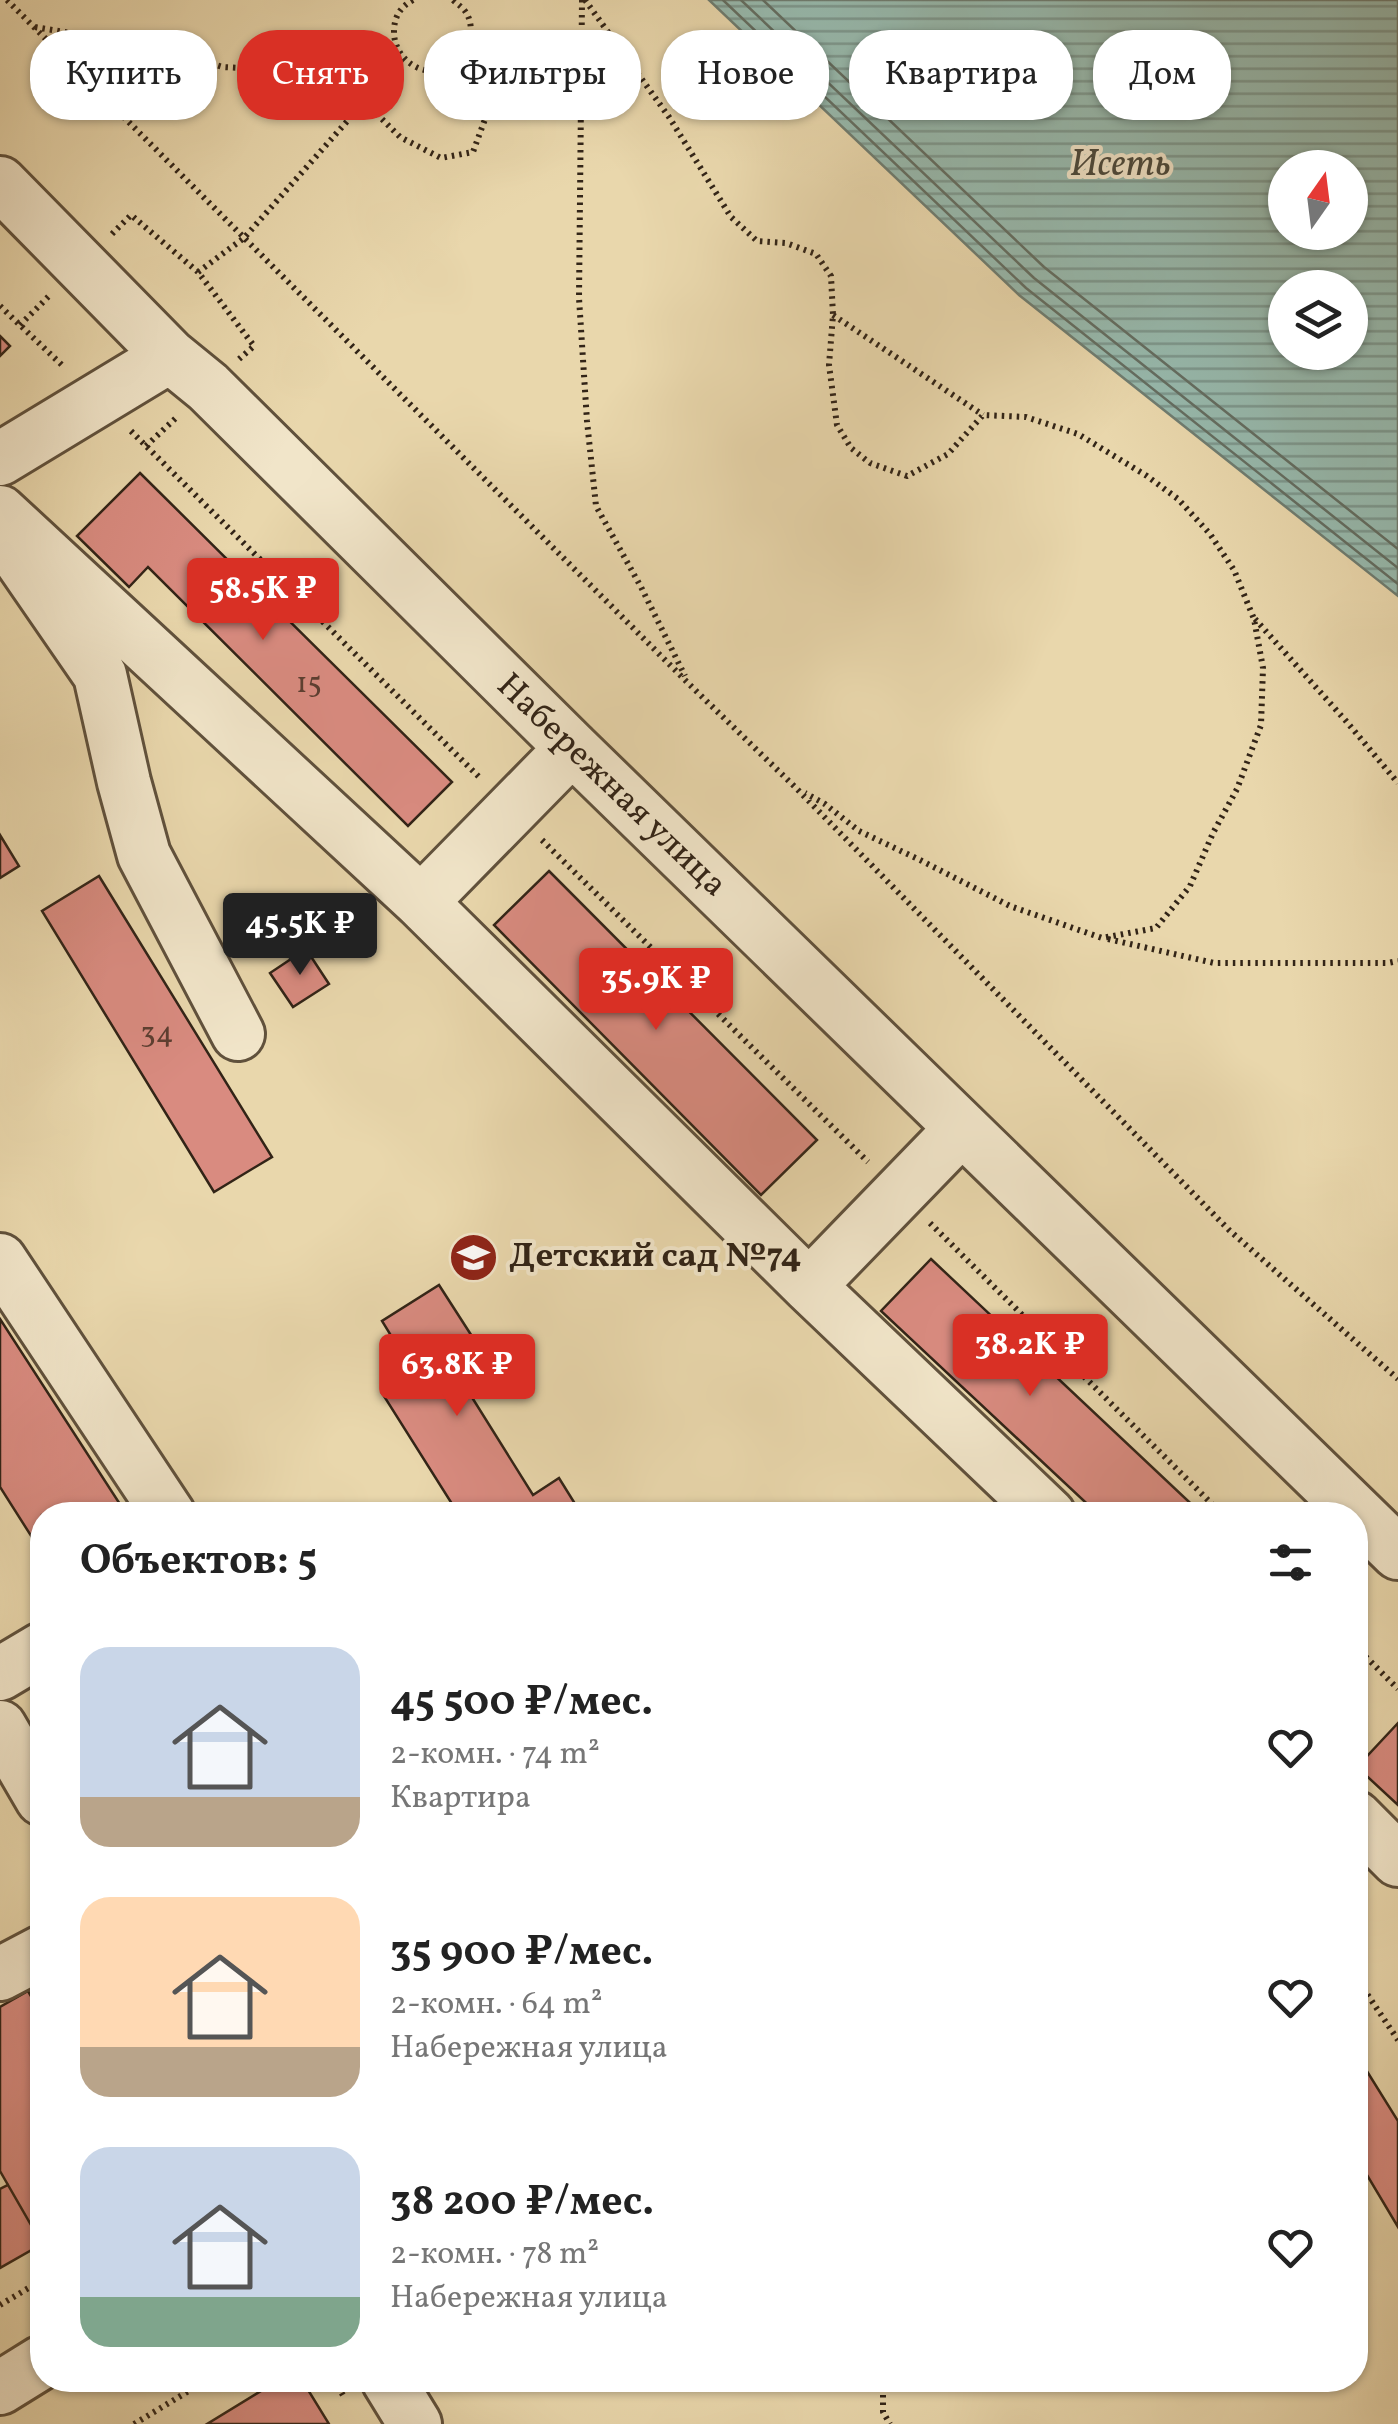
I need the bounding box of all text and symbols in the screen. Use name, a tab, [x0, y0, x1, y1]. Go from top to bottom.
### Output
chip: Купить	[30, 30, 217, 120]
chip: Снять	[237, 30, 404, 120]
chip: Фильтры	[424, 30, 641, 120]
chip: Новое	[661, 30, 829, 120]
chip: Квартира	[849, 30, 1073, 120]
chip: Дом	[1093, 30, 1231, 120]
water label: Исеть	[1070, 139, 1170, 192]
north arrow	[1268, 150, 1368, 250]
map controls	[1268, 150, 1368, 370]
button: layers	[1268, 270, 1368, 370]
pin: 58.5K ₽	[171, 558, 355, 643]
text: 58.5K ₽	[209, 568, 317, 612]
house number: 15	[296, 663, 322, 705]
street label: Набережная улица	[485, 663, 737, 909]
pin: 45.5K ₽	[208, 893, 392, 978]
text: 45.5K ₽	[245, 903, 355, 947]
pin: 35.9K ₽	[564, 948, 748, 1033]
text: 35.9K ₽	[601, 958, 711, 1002]
house number: 34	[140, 1013, 174, 1055]
school or university icon: Детский сад №74	[448, 1231, 500, 1283]
place label: Детский сад №74	[509, 1233, 802, 1281]
pin: 38.2K ₽	[938, 1314, 1122, 1399]
text: 38.2K ₽	[975, 1324, 1085, 1368]
pin: 63.8K ₽	[365, 1334, 549, 1419]
text: 63.8K ₽	[401, 1344, 513, 1388]
text: Объектов: 5	[80, 1533, 317, 1592]
icon: filters	[1263, 1535, 1318, 1590]
text: 45 500 ₽/мес.	[390, 1674, 653, 1733]
icon: home	[160, 1687, 280, 1807]
icon: heart	[1263, 1720, 1318, 1775]
text: 2-комн. · 74 m²	[390, 1733, 600, 1777]
text: Квартира	[390, 1777, 531, 1821]
text: 35 900 ₽/мес.	[390, 1924, 653, 1983]
icon: home	[160, 1937, 280, 2057]
icon: heart	[1263, 1970, 1318, 2025]
text: 2-комн. · 64 m²	[390, 1983, 603, 2027]
text: Набережная улица	[390, 2027, 668, 2071]
text: 38 200 ₽/мес.	[390, 2174, 654, 2233]
icon: home	[160, 2187, 280, 2307]
icon: heart	[1263, 2220, 1318, 2275]
text: 2-комн. · 78 m²	[390, 2233, 599, 2277]
text: Набережная улица	[390, 2277, 668, 2321]

